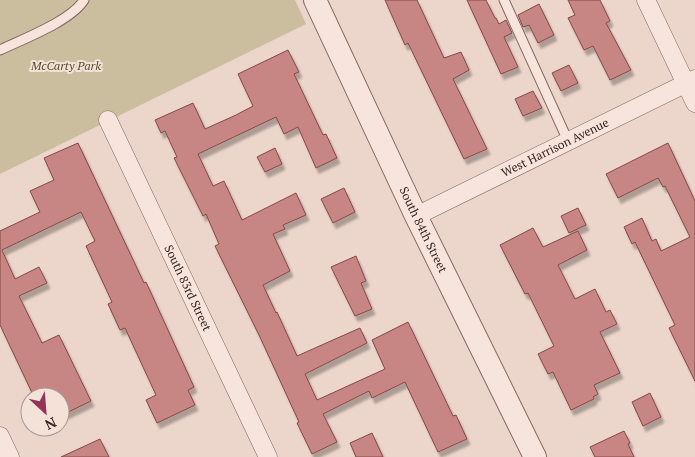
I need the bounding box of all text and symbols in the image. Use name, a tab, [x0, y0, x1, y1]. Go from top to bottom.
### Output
park label: McCarty Park	[30, 58, 101, 73]
street label: West Harrison Avenue	[499, 115, 611, 180]
street label: South 84th Street	[396, 184, 451, 276]
street label: South 83rd Street	[161, 242, 215, 334]
north arrow	[20, 387, 70, 437]
text: N	[42, 413, 60, 435]

